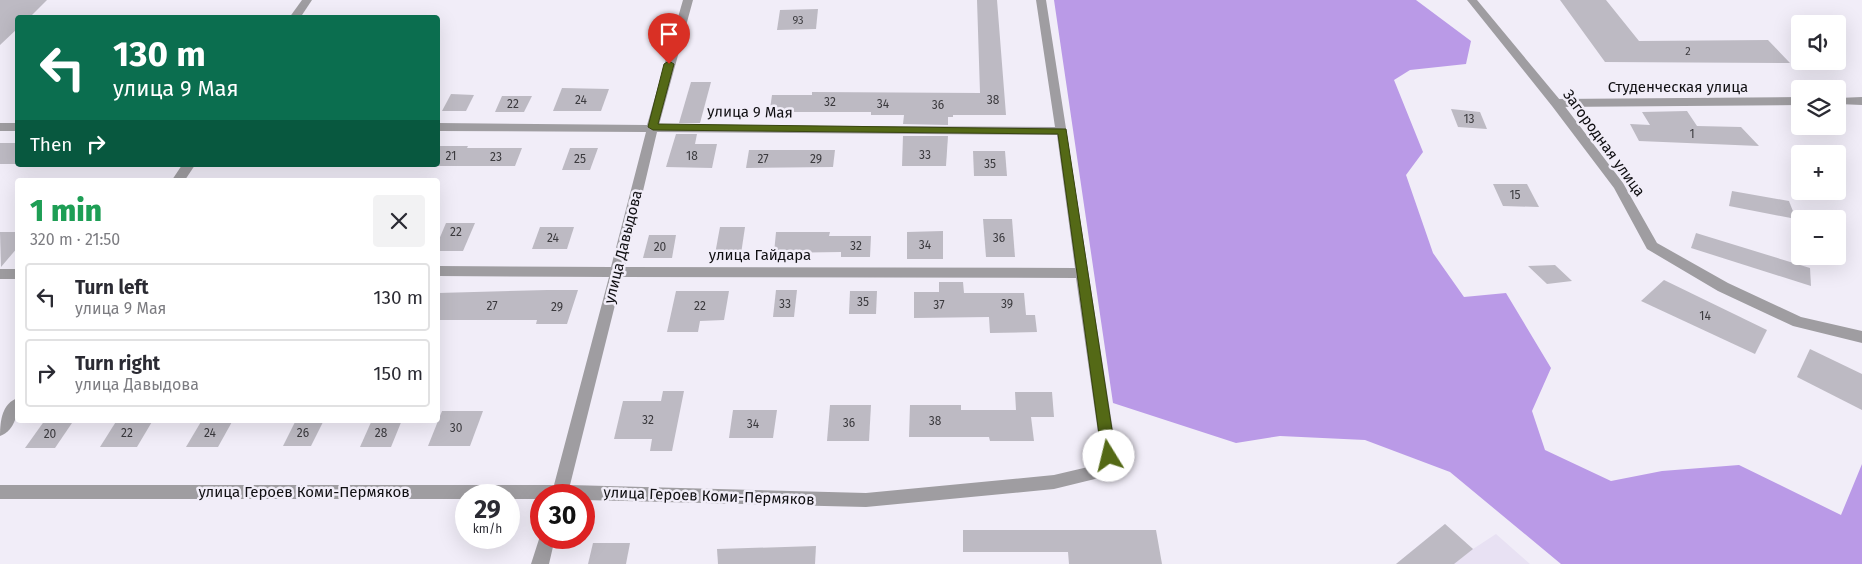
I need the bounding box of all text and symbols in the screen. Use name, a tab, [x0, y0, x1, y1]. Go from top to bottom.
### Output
pin	[648, 13, 690, 64]
house number: 93	[792, 14, 804, 27]
map controls	[1791, 15, 1846, 265]
button: sound	[1791, 15, 1846, 70]
icon: arrive	[655, 20, 683, 48]
text: 130 m	[113, 33, 206, 75]
icon: left	[30, 35, 95, 100]
house number: 2	[1685, 45, 1691, 58]
text: улица 9 Мая	[113, 75, 239, 102]
street label: Студенческая улица	[1608, 78, 1748, 96]
button: layers	[1791, 80, 1846, 135]
street label: Загородная улица	[1559, 86, 1649, 200]
house number: 24	[575, 93, 588, 107]
house number: 38	[987, 93, 1000, 107]
house number: 32	[824, 95, 836, 109]
house number: 22	[507, 97, 519, 111]
house number: 34	[877, 97, 890, 111]
house number: 36	[932, 98, 944, 112]
street label: улица 9 Мая	[707, 102, 793, 122]
house number: 13	[1463, 112, 1475, 126]
house number: 1	[1689, 127, 1695, 141]
icon: right	[82, 130, 110, 158]
text: Then	[30, 133, 72, 156]
button: +	[1791, 145, 1846, 200]
house number: 33	[919, 148, 931, 162]
house number: 21	[446, 149, 456, 163]
house number: 18	[686, 149, 698, 163]
house number: 23	[490, 150, 502, 164]
house number: 25	[574, 152, 586, 166]
house number: 27	[757, 152, 769, 166]
house number: 29	[810, 152, 822, 166]
house number: 35	[984, 157, 996, 171]
street label: улица Давыдова	[600, 188, 646, 306]
house number: 15	[1509, 188, 1521, 202]
text: 1 min	[30, 193, 102, 229]
button: close	[373, 195, 425, 247]
button: −	[1791, 210, 1846, 265]
house number: 22	[450, 225, 462, 239]
text: 320 m · 21:50	[30, 230, 120, 249]
house number: 24	[547, 231, 560, 245]
house number: 36	[993, 231, 1005, 245]
house number: 34	[919, 238, 932, 252]
house number: 32	[850, 239, 862, 253]
house number: 20	[654, 240, 667, 254]
street label: улица Гайдара	[709, 246, 811, 264]
text: Turn left	[75, 276, 149, 299]
icon: left	[32, 283, 60, 311]
text: 130 m	[373, 286, 423, 309]
house number: 35	[857, 295, 869, 309]
house number: 33	[779, 297, 791, 311]
house number: 39	[1001, 297, 1013, 311]
house number: 37	[933, 298, 945, 312]
text: улица 9 Мая	[75, 299, 166, 318]
house number: 27	[486, 299, 498, 313]
house number: 22	[694, 299, 706, 313]
house number: 29	[551, 300, 563, 314]
house number: 14	[1699, 309, 1711, 323]
text: Turn right	[75, 352, 160, 375]
icon: right	[32, 359, 60, 387]
text: 150 m	[373, 362, 423, 385]
text: улица Давыдова	[75, 375, 199, 394]
house number: 32	[642, 413, 654, 427]
house number: 38	[929, 414, 942, 428]
house number: 36	[843, 416, 855, 430]
house number: 34	[747, 417, 760, 431]
house number: 30	[450, 421, 463, 435]
house number: 22	[121, 426, 133, 440]
house number: 24	[204, 426, 217, 440]
house number: 26	[297, 426, 309, 440]
house number: 28	[375, 426, 388, 440]
house number: 20	[44, 427, 57, 441]
position arrow	[1082, 429, 1134, 481]
street label: улица Героев Коми-Пермяков	[198, 483, 410, 501]
street label: улица Героев Коми-Пермяков	[603, 483, 815, 509]
speed limit sign: 30	[530, 484, 595, 549]
text: 29	[474, 495, 501, 525]
text: km/h	[473, 522, 502, 536]

